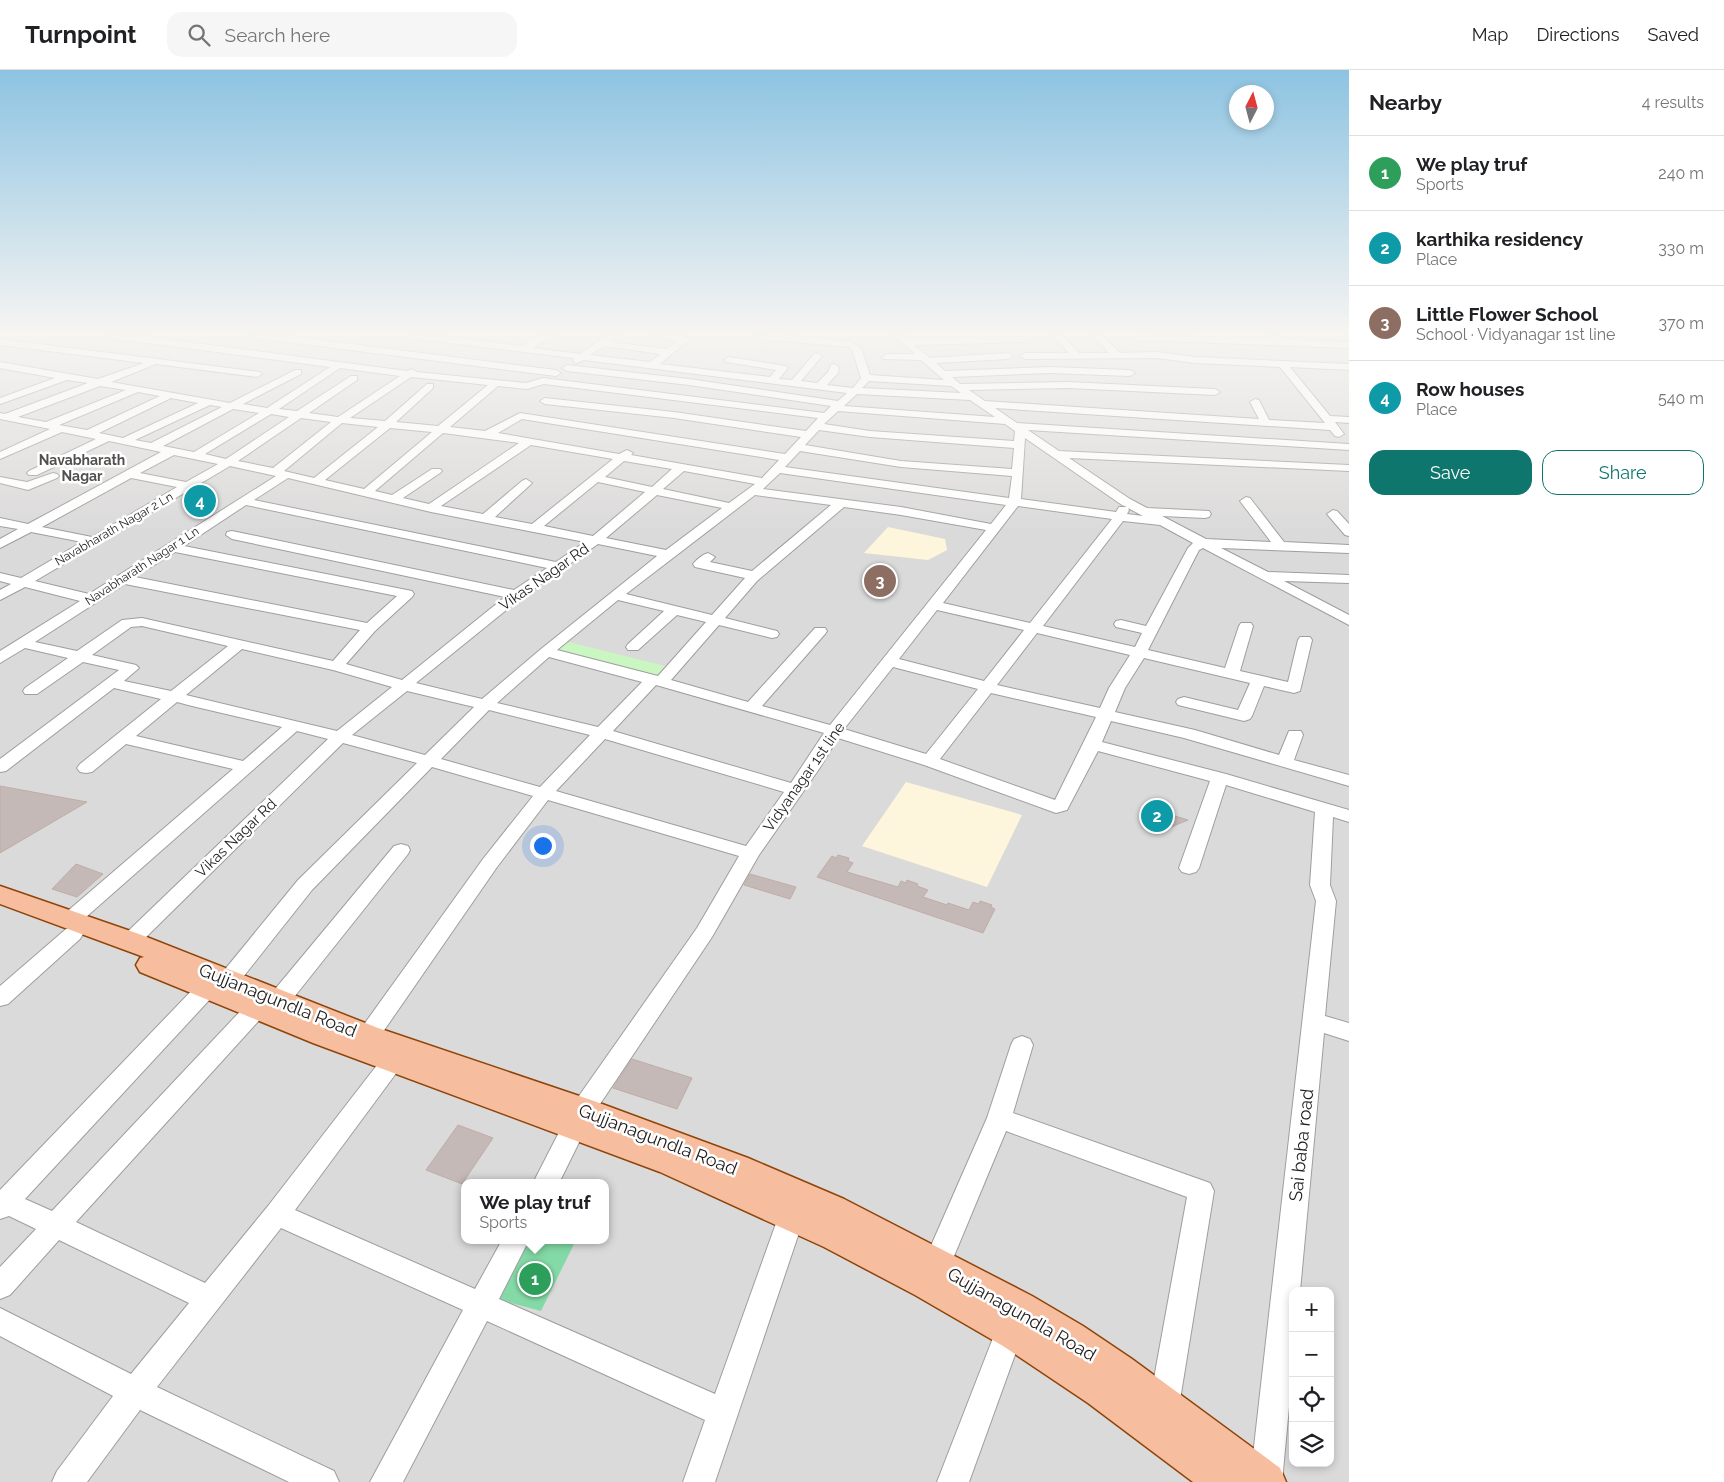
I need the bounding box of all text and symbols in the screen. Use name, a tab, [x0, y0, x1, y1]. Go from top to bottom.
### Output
search box	[167, 12, 517, 57]
text: Turnpoint	[25, 20, 137, 49]
icon: search	[185, 21, 213, 49]
text: Search here	[225, 24, 330, 46]
text: Map	[1472, 24, 1508, 45]
text: Directions	[1536, 24, 1620, 45]
text: Saved	[1648, 24, 1699, 45]
north arrow	[1229, 85, 1274, 130]
text: Nearby	[1369, 90, 1442, 115]
text: 4 results	[1642, 93, 1704, 112]
text: We play truf	[1416, 153, 1527, 175]
text: 1	[1381, 164, 1389, 183]
text: 240 m	[1658, 164, 1704, 183]
text: Sports	[1416, 175, 1464, 194]
text: karthika residency	[1416, 228, 1583, 250]
text: 2	[1380, 239, 1390, 258]
text: 330 m	[1658, 239, 1704, 258]
text: Place	[1416, 250, 1457, 269]
text: Little Flower School	[1416, 303, 1598, 325]
text: 3	[1381, 314, 1389, 333]
text: 370 m	[1658, 314, 1704, 333]
text: School · Vidyanagar 1st line	[1416, 325, 1615, 344]
text: Row houses	[1416, 378, 1524, 400]
text: 4	[1380, 389, 1390, 408]
text: 540 m	[1658, 389, 1704, 408]
text: Place	[1416, 400, 1457, 419]
button: Save	[1369, 450, 1532, 495]
button: Share	[1542, 450, 1704, 495]
district label: Navabharath Nagar	[39, 452, 125, 484]
pin: 4	[184, 482, 216, 520]
street label: Navabharath Nagar 2 Ln	[52, 489, 176, 569]
street label: Navabharath Nagar 1 Ln	[82, 524, 202, 608]
street label: Vikas Nagar Rd	[496, 539, 592, 615]
pin: 3	[864, 562, 896, 600]
street label: Vidyanagar 1st line	[760, 719, 849, 835]
street label: Vikas Nagar Rd	[192, 795, 280, 881]
pin: 2	[1141, 797, 1173, 835]
your location	[530, 833, 556, 859]
street label: Gujjanagundla Road	[196, 959, 360, 1041]
street label: Sai baba road	[1285, 1088, 1317, 1202]
street label: Gujjanagundla Road	[576, 1099, 740, 1179]
popup	[461, 1179, 609, 1244]
text: We play truf	[479, 1191, 591, 1213]
text: Sports	[479, 1213, 527, 1232]
pin: 1	[519, 1260, 551, 1298]
street label: Gujjanagundla Road	[944, 1263, 1100, 1365]
map controls	[1289, 1287, 1334, 1467]
button: +	[1289, 1287, 1334, 1332]
button: −	[1289, 1332, 1334, 1377]
button: locate	[1289, 1377, 1334, 1422]
button: layers	[1289, 1422, 1334, 1467]

